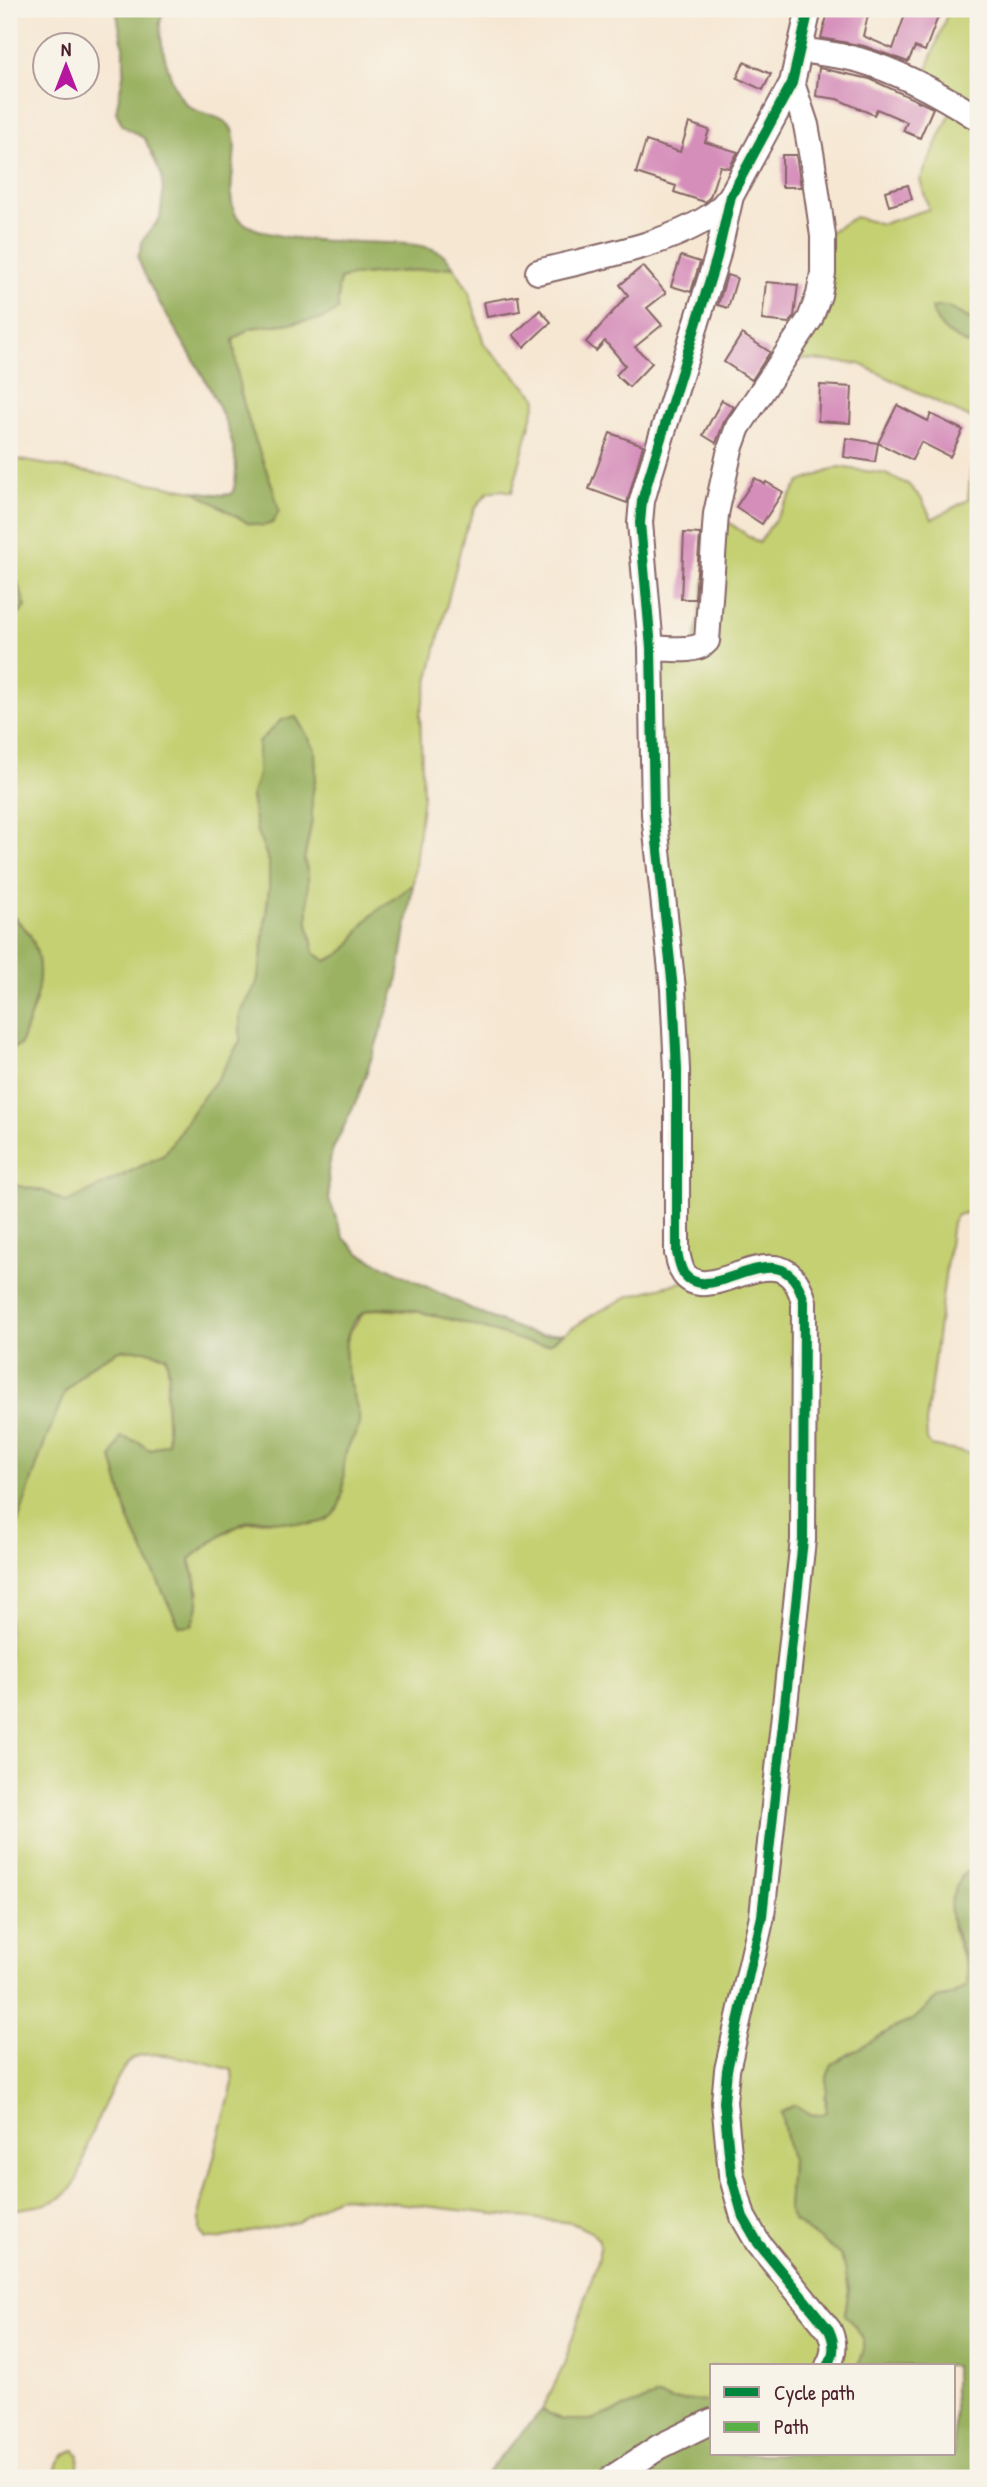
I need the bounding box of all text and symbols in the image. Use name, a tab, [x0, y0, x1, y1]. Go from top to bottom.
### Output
north arrow	[32, 32, 102, 102]
text: N	[61, 36, 71, 62]
legend	[710, 2364, 956, 2456]
text: Cycle path	[774, 2378, 855, 2407]
text: Path	[774, 2412, 809, 2441]

